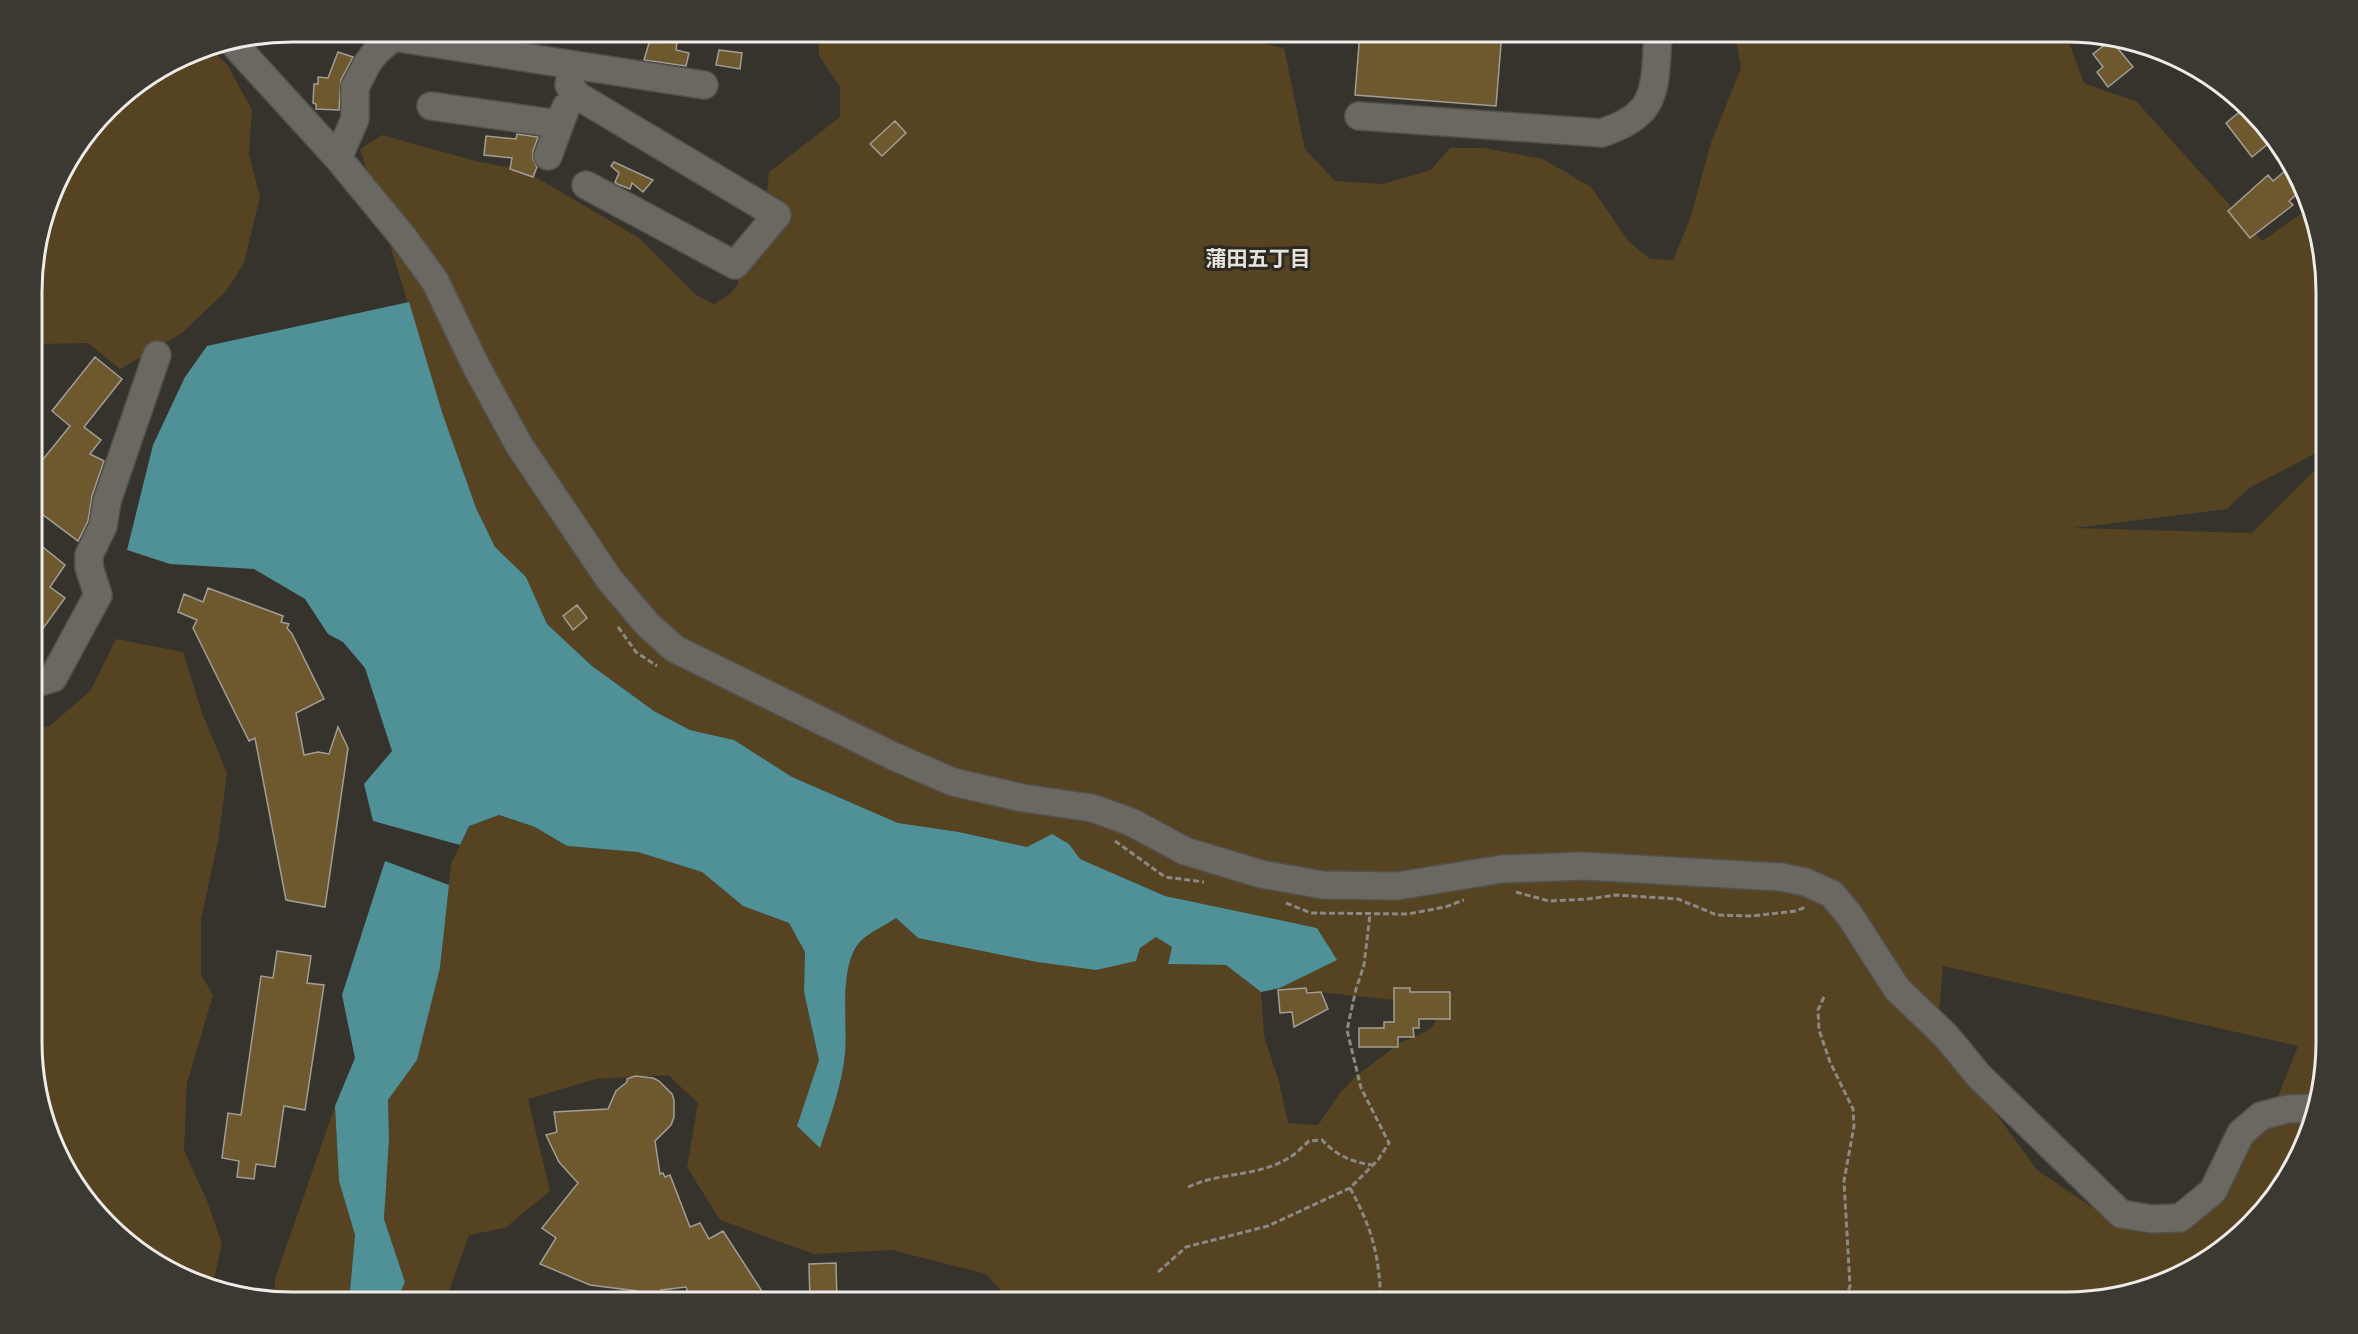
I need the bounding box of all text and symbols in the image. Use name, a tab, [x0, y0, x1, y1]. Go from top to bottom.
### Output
district label: 蒲田五丁目	[1206, 244, 1311, 273]

